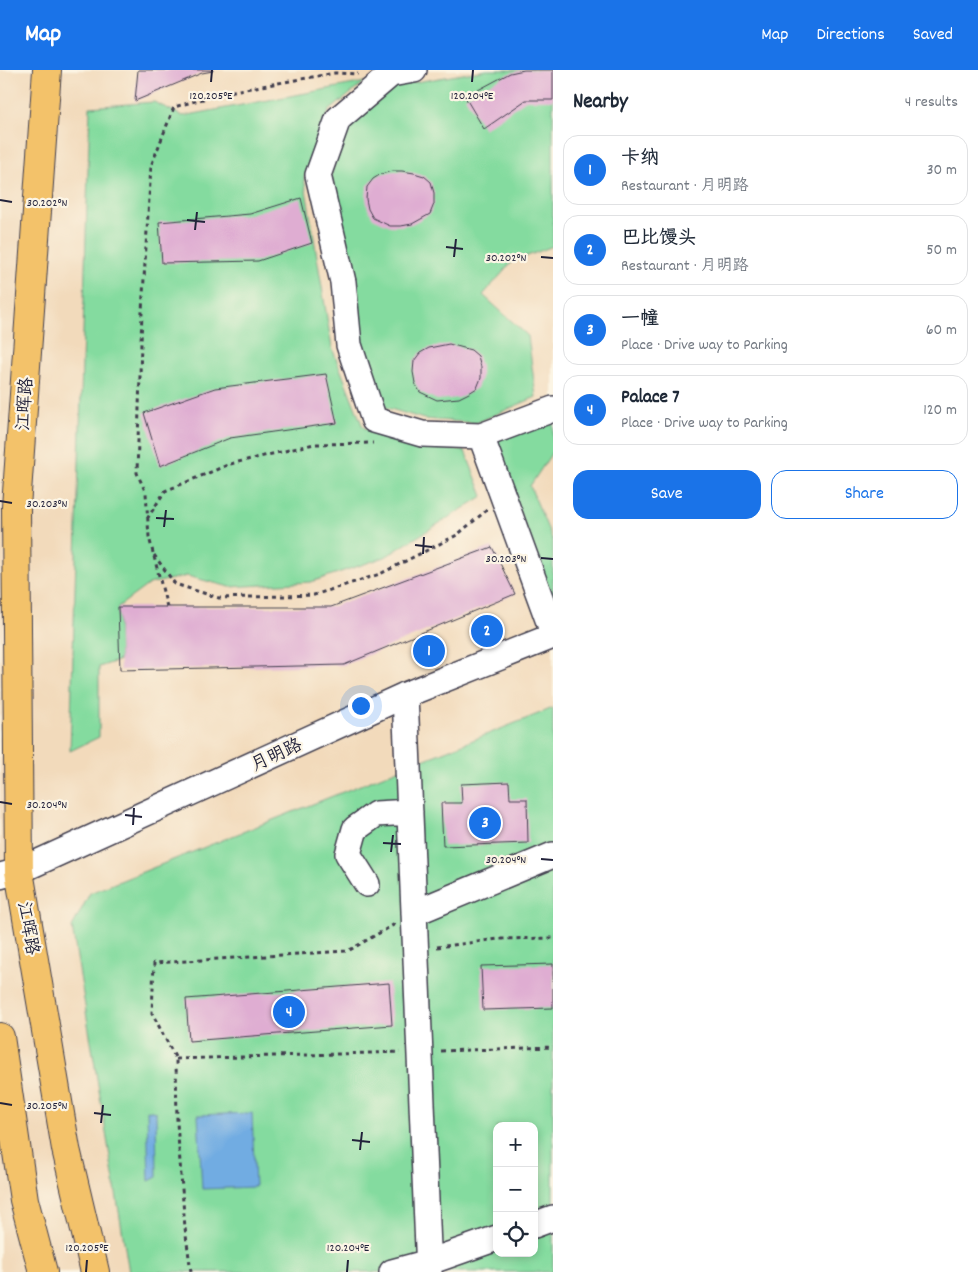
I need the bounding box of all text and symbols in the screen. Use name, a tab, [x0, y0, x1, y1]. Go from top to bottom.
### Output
text: Map	[25, 18, 61, 52]
text: Map	[761, 23, 788, 48]
text: Directions	[816, 23, 885, 48]
text: Saved	[913, 23, 953, 48]
text: 120.205°E	[189, 88, 233, 105]
text: 120.204°E	[451, 88, 494, 105]
text: Nearby	[573, 88, 628, 118]
text: 4 results	[905, 91, 958, 114]
text: 卡纳	[621, 146, 659, 173]
text: 1	[588, 159, 592, 182]
text: 30 m	[927, 159, 957, 182]
text: Restaurant · 月明路	[621, 175, 749, 198]
text: 30.202°N	[27, 195, 67, 212]
text: 巴比馒头	[621, 226, 697, 253]
text: 2	[587, 239, 594, 262]
text: 50 m	[926, 239, 957, 262]
text: 30.202°N	[486, 250, 526, 267]
text: Restaurant · 月明路	[621, 255, 749, 278]
text: 一幢	[621, 307, 659, 334]
text: 3	[586, 319, 594, 342]
text: 60 m	[926, 319, 957, 342]
text: Place · Drive way to Parking	[621, 334, 788, 357]
street label: 江晖路	[12, 376, 41, 432]
text: Palace 7	[621, 385, 680, 412]
text: 4	[587, 399, 593, 422]
text: 120 m	[923, 399, 957, 422]
text: Place · Drive way to Parking	[621, 412, 788, 435]
button: Save	[573, 470, 761, 519]
button: Share	[771, 470, 958, 519]
text: 30.203°N	[27, 496, 67, 513]
text: 30.203°N	[486, 551, 526, 568]
pin: 2	[471, 612, 503, 650]
pin: 1	[413, 632, 445, 670]
your location	[348, 693, 374, 719]
street label: 月明路	[247, 734, 307, 779]
text: 30.204°N	[27, 797, 67, 814]
pin: 3	[469, 804, 501, 842]
text: 30.204°N	[486, 852, 526, 869]
street label: 江晖路	[10, 900, 44, 957]
pin: 4	[273, 993, 305, 1031]
text: 30.205°N	[27, 1098, 68, 1115]
map controls	[493, 1122, 538, 1257]
button: +	[493, 1122, 538, 1167]
button: −	[493, 1167, 538, 1212]
button: locate	[493, 1212, 538, 1257]
text: 120.205°E	[65, 1240, 109, 1257]
text: 120.204°E	[327, 1240, 370, 1257]

